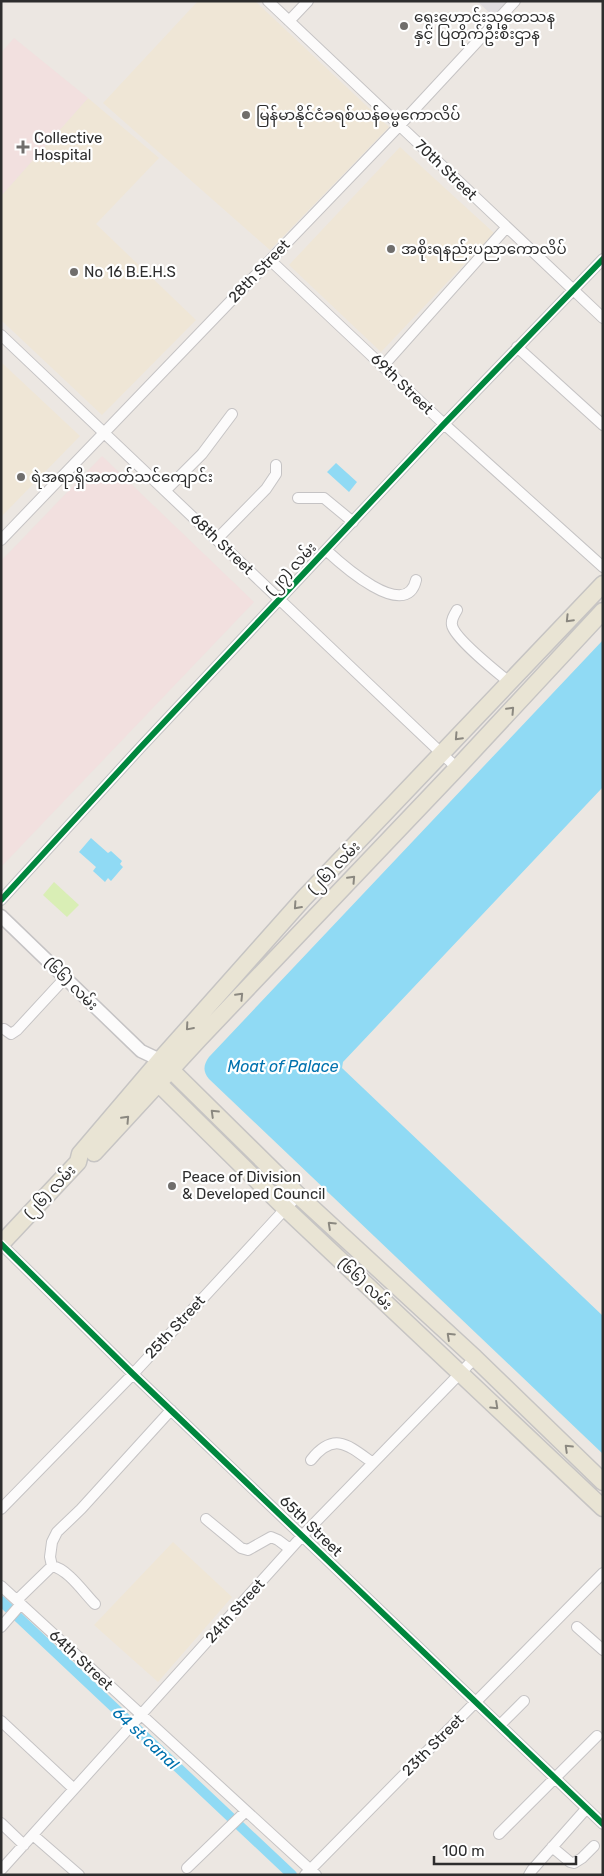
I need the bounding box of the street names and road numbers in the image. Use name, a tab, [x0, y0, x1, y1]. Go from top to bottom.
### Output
street label: 70th Street	[411, 136, 481, 204]
street label: 28th Street	[225, 236, 293, 306]
street label: 69th Street	[367, 350, 437, 418]
street label: 68th Street	[187, 510, 257, 579]
street label: (၂၇) လမ်း	[261, 538, 322, 601]
street label: (၂၆) လမ်း	[304, 837, 366, 900]
street label: (၆၆) လမ်း	[40, 953, 102, 1014]
street label: (၂၆) လမ်း	[20, 1161, 82, 1225]
street label: (၆၆) လမ်း	[334, 1254, 397, 1314]
street label: 25th Street	[141, 1292, 209, 1362]
street label: 65th Street	[276, 1492, 346, 1560]
street label: 24th Street	[202, 1575, 269, 1647]
street label: 64th Street	[45, 1626, 117, 1694]
street label: 23th Street	[398, 1710, 468, 1780]

